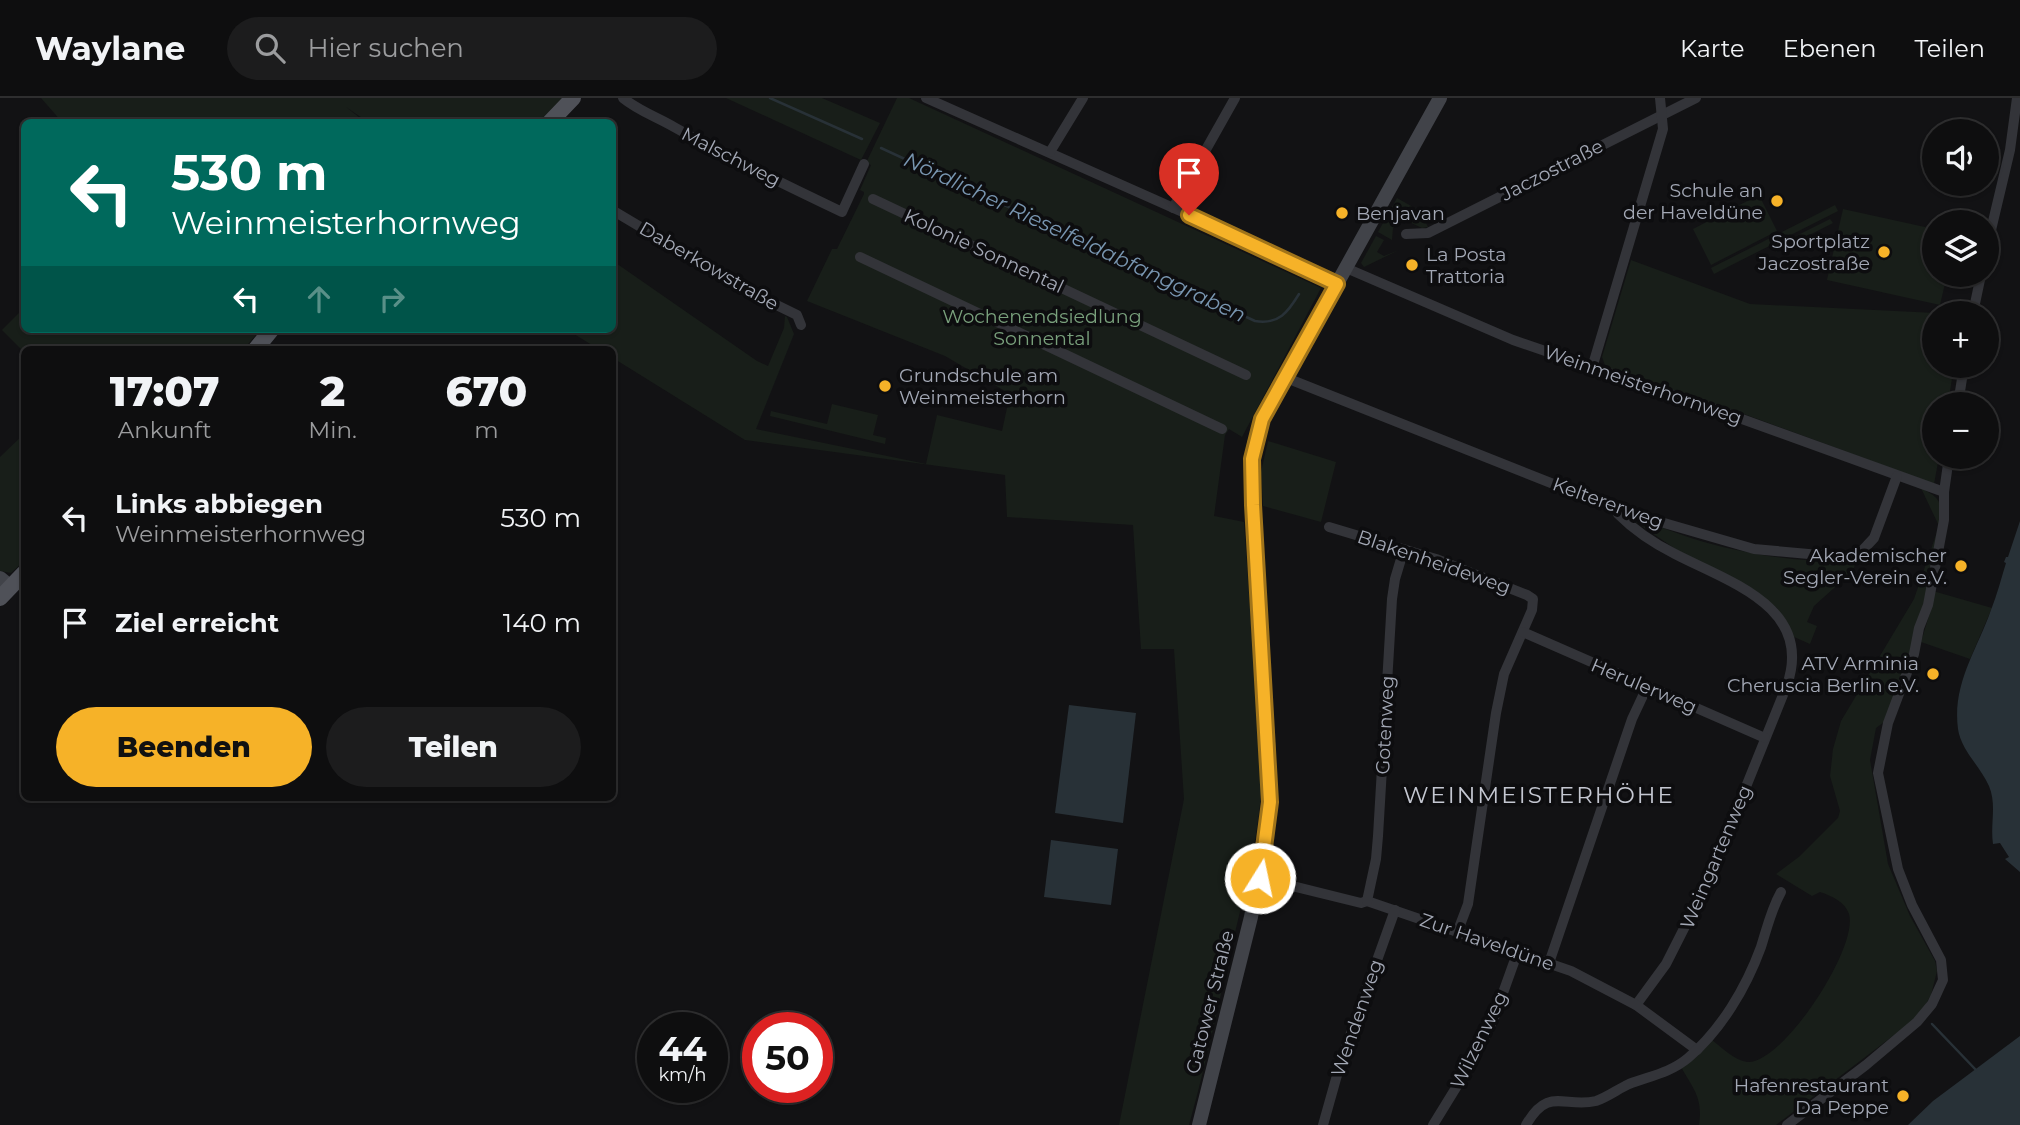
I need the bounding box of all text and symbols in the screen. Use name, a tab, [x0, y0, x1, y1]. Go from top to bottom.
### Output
search box	[227, 17, 717, 80]
text: Waylane	[35, 28, 185, 68]
icon: search	[251, 29, 289, 67]
text: Hier suchen	[307, 32, 464, 64]
text: Karte	[1680, 34, 1745, 63]
text: Ebenen	[1783, 34, 1876, 63]
text: Teilen	[1914, 34, 1985, 63]
map controls	[1922, 119, 1999, 469]
button: sound	[1922, 119, 1999, 196]
street label: Malschweg	[678, 122, 784, 192]
street label: Jaczostraße	[1496, 134, 1607, 206]
text: 530 m	[171, 143, 327, 202]
pin	[1159, 143, 1219, 215]
icon: left	[56, 147, 147, 238]
water label: Nördlicher Rieselfeldabfanggraben	[900, 147, 1250, 327]
icon: arrive	[1170, 154, 1208, 192]
place label: Schule an der Haveldüne	[1623, 179, 1763, 224]
marker: Schule an der Haveldüne	[1769, 193, 1785, 209]
place label: Benjavan	[1356, 202, 1445, 225]
text: Weinmeisterhornweg	[171, 203, 521, 242]
street label: Kolonie Sonnental	[900, 204, 1068, 298]
marker: Benjavan	[1334, 205, 1350, 221]
button: layers	[1922, 210, 1999, 287]
street label: Daberkowstraße	[635, 217, 783, 315]
place label: Sportplatz Jaczostraße	[1757, 230, 1870, 275]
place label: La Posta Trattoria	[1426, 243, 1507, 288]
marker: Sportplatz Jaczostraße	[1876, 244, 1892, 260]
marker: La Posta Trattoria	[1404, 257, 1420, 273]
icon: left	[227, 280, 265, 318]
icon: ahead	[300, 280, 338, 318]
icon: right	[373, 280, 411, 318]
button: +	[1922, 301, 1999, 378]
park label: Wochenendsiedlung Sonnental	[942, 305, 1142, 350]
street label: Weinmeisterhornweg	[1541, 340, 1745, 430]
place label: Grundschule am Weinmeisterhorn	[899, 364, 1066, 409]
text: 17:07	[110, 365, 220, 417]
text: 2	[320, 365, 345, 417]
text: 670	[446, 365, 527, 417]
marker: Grundschule am Weinmeisterhorn	[877, 378, 893, 394]
button: −	[1922, 392, 1999, 469]
text: Ankunft	[118, 416, 211, 444]
text: Min.	[308, 416, 357, 444]
text: m	[474, 416, 499, 444]
street label: Keltererweg	[1550, 472, 1666, 534]
text: Links abbiegen	[115, 488, 323, 520]
icon: left	[56, 499, 94, 537]
text: 530 m	[500, 502, 581, 534]
text: Weinmeisterhornweg	[115, 520, 366, 548]
street label: Blakenheideweg	[1354, 525, 1514, 599]
place label: Akademischer Segler-Verein e.V.	[1783, 544, 1947, 589]
marker: Akademischer Segler-Verein e.V.	[1953, 558, 1969, 574]
icon: arrive	[56, 604, 94, 642]
text: Ziel erreicht	[115, 607, 279, 639]
text: 140 m	[503, 607, 581, 639]
place label: ATV Arminia Cheruscia Berlin e.V.	[1727, 652, 1919, 697]
street label: Herulerweg	[1588, 653, 1700, 719]
marker: ATV Arminia Cheruscia Berlin e.V.	[1925, 666, 1941, 682]
street label: Gotenweg	[1371, 675, 1399, 775]
button: Beenden	[56, 707, 312, 787]
button: Teilen	[326, 707, 581, 787]
district label: WEINMEISTERHÖHE	[1403, 781, 1675, 809]
street label: Weingartenweg	[1675, 782, 1757, 932]
position arrow	[1223, 841, 1297, 915]
street label: Zur Haveldüne	[1417, 908, 1557, 976]
street label: Gatower Straße	[1181, 928, 1239, 1076]
street label: Wendenweg	[1326, 956, 1388, 1080]
street label: Wilzenweg	[1446, 988, 1512, 1092]
speed limit sign: 50	[742, 1012, 833, 1103]
text: 44	[658, 1027, 707, 1070]
text: km/h	[658, 1064, 707, 1086]
place label: Hafenrestaurant Da Peppe	[1734, 1074, 1889, 1119]
marker: Hafenrestaurant Da Peppe	[1895, 1088, 1911, 1104]

